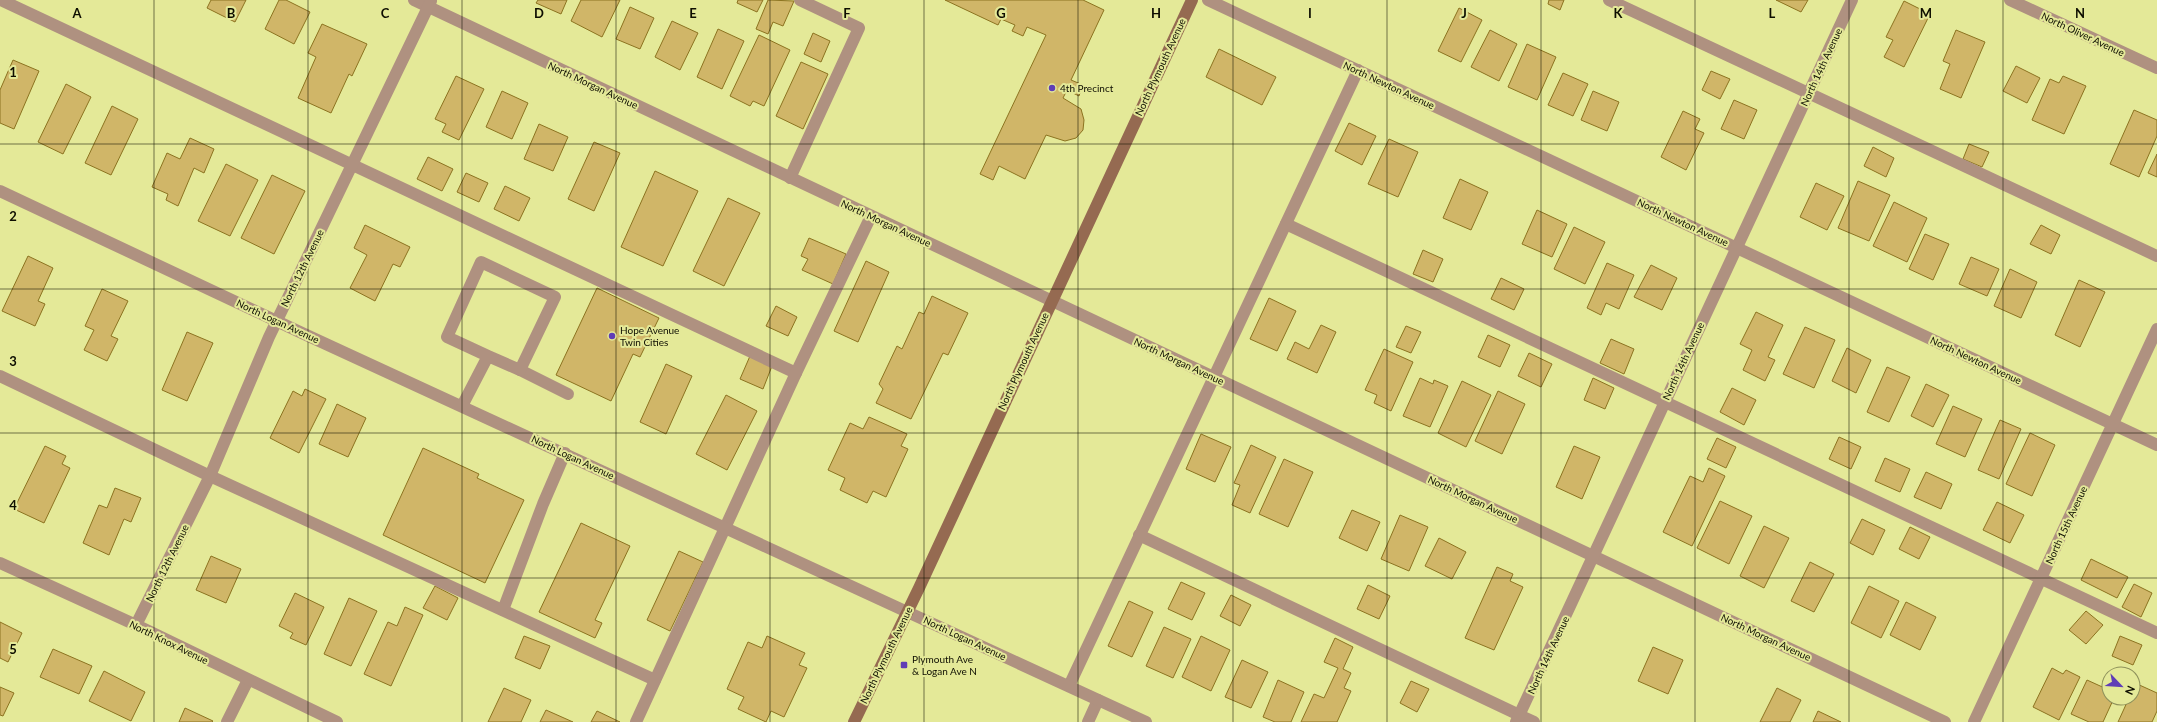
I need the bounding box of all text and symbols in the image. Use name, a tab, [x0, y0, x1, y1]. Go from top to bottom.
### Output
text: A	[71, 5, 82, 21]
text: B	[227, 5, 236, 21]
text: C	[381, 5, 390, 21]
text: D	[534, 5, 544, 21]
text: E	[689, 5, 697, 21]
text: F	[843, 5, 851, 21]
text: G	[996, 5, 1006, 21]
text: H	[1151, 5, 1161, 21]
text: I	[1308, 5, 1312, 21]
text: J	[1461, 5, 1467, 21]
text: K	[1614, 5, 1624, 21]
text: L	[1769, 5, 1776, 21]
text: M	[1920, 5, 1932, 21]
street label: North Oliver Avenue	[2039, 9, 2127, 59]
street label: North Plymouth Avenue	[1132, 16, 1188, 118]
street label: North 14th Avenue	[1798, 26, 1844, 108]
street label: North Morgan Avenue	[546, 59, 640, 111]
street label: North Newton Avenue	[1341, 59, 1437, 111]
text: 1	[9, 64, 17, 80]
place label: 4th Precinct	[1060, 82, 1114, 94]
marker: 4th Precinct	[1047, 83, 1057, 93]
street label: North Newton Avenue	[1635, 196, 1731, 248]
street label: North Morgan Avenue	[839, 197, 933, 249]
text: 2	[9, 208, 17, 224]
street label: North 12th Avenue	[278, 227, 326, 309]
street label: North Logan Avenue	[235, 297, 321, 345]
street label: North Plymouth Avenue	[995, 310, 1051, 412]
street label: North 14th Avenue	[1660, 320, 1706, 402]
place label: Hope Avenue Twin Cities	[620, 324, 679, 348]
marker: Hope Avenue Twin Cities	[607, 331, 617, 341]
street label: North Newton Avenue	[1928, 334, 2024, 386]
street label: North Morgan Avenue	[1132, 335, 1226, 387]
text: 3	[9, 353, 17, 369]
street label: North Logan Avenue	[530, 433, 616, 481]
street label: North Morgan Avenue	[1426, 473, 1520, 525]
street label: North 15th Avenue	[2043, 484, 2089, 566]
text: 4	[9, 497, 17, 513]
street label: North 12th Avenue	[143, 522, 191, 604]
street label: North Plymouth Avenue	[857, 605, 915, 705]
street label: North Morgan Avenue	[1719, 611, 1813, 663]
street label: North Logan Avenue	[922, 614, 1008, 662]
street label: North 14th Avenue	[1525, 614, 1571, 696]
street label: North Knox Avenue	[128, 618, 210, 666]
text: 5	[9, 641, 17, 657]
place label: Plymouth Ave & Logan Ave N	[912, 653, 977, 677]
marker: Plymouth Ave & Logan Ave N	[899, 660, 909, 670]
north arrow	[2101, 666, 2141, 706]
text: N	[2123, 684, 2138, 697]

